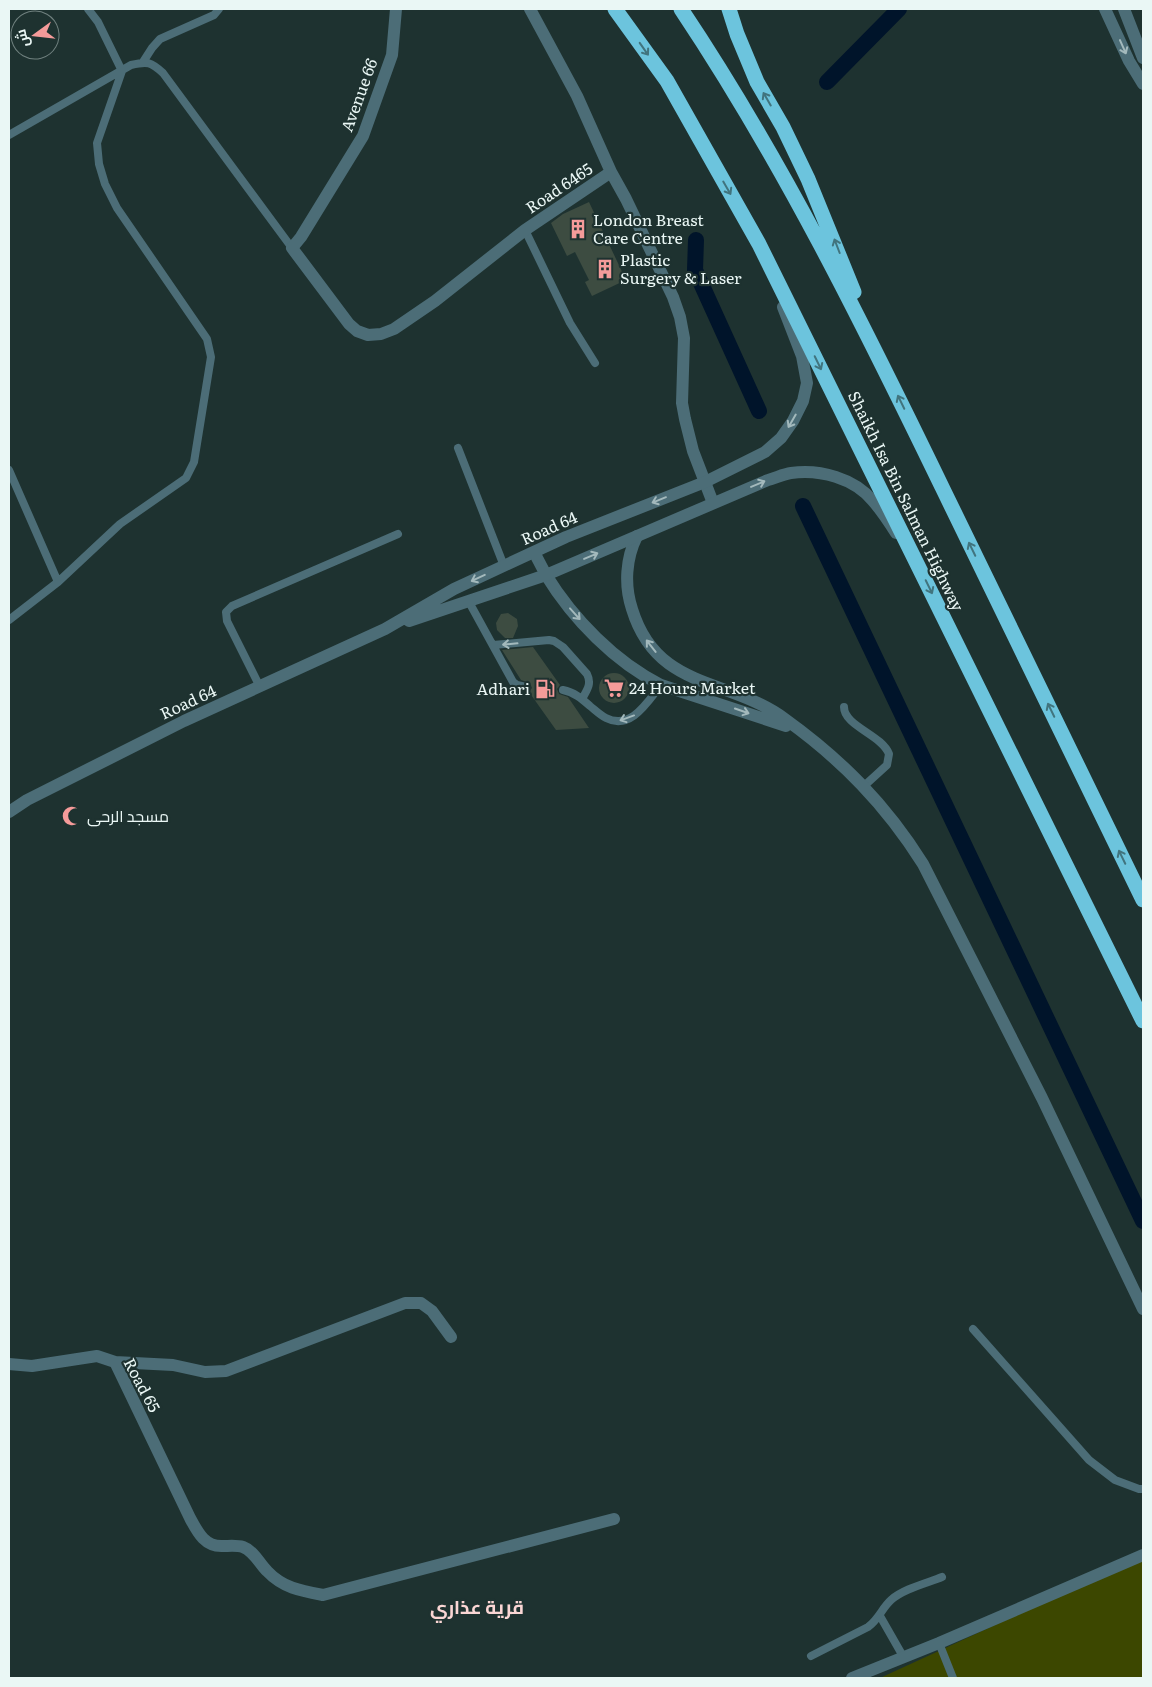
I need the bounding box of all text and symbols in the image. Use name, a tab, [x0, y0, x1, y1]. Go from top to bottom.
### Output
north arrow	[10, 10, 60, 60]
text: ش	[9, 27, 33, 50]
one-way arrow	[1118, 39, 1128, 54]
one-way arrow	[638, 41, 649, 55]
street label: Avenue 66	[334, 54, 383, 135]
one-way arrow	[762, 92, 772, 107]
street label: Road 6465	[520, 156, 597, 218]
one-way arrow	[723, 180, 733, 194]
place label: London Breast Care Centre	[593, 207, 704, 249]
building icon: London Breast Care Centre	[567, 218, 589, 240]
one-way arrow	[831, 239, 841, 254]
place label: Plastic Surgery & Laser	[620, 247, 742, 289]
building icon: Plastic Surgery & Laser	[594, 258, 616, 280]
one-way arrow	[814, 355, 823, 370]
street label: Shaikh Isa Bin Salman Highway	[843, 386, 971, 615]
one-way arrow	[896, 395, 906, 410]
one-way arrow	[787, 414, 797, 428]
one-way arrow	[750, 479, 765, 489]
one-way arrow	[652, 496, 667, 505]
street label: Road 64	[517, 504, 581, 550]
one-way arrow	[967, 541, 977, 556]
one-way arrow	[583, 550, 598, 560]
one-way arrow	[471, 574, 486, 583]
one-way arrow	[925, 579, 935, 594]
one-way arrow	[569, 607, 581, 620]
one-way arrow	[503, 639, 519, 649]
one-way arrow	[646, 640, 657, 653]
place label: 24 Hours Market	[629, 675, 756, 699]
place label: Adhari	[477, 676, 530, 700]
supermarket icon: 24 Hours Market	[603, 677, 625, 699]
street label: Road 64	[156, 678, 220, 725]
fuel station icon: Adhari	[534, 678, 556, 700]
one-way arrow	[1046, 703, 1056, 718]
one-way arrow	[734, 707, 750, 716]
one-way arrow	[620, 714, 635, 723]
place label: مسجد الرحى	[87, 803, 169, 827]
mosque icon: مسجد الرحى	[61, 805, 83, 827]
one-way arrow	[1117, 849, 1127, 864]
street label: Road 65	[118, 1353, 167, 1416]
district label: قرية عذاري	[430, 1592, 524, 1623]

